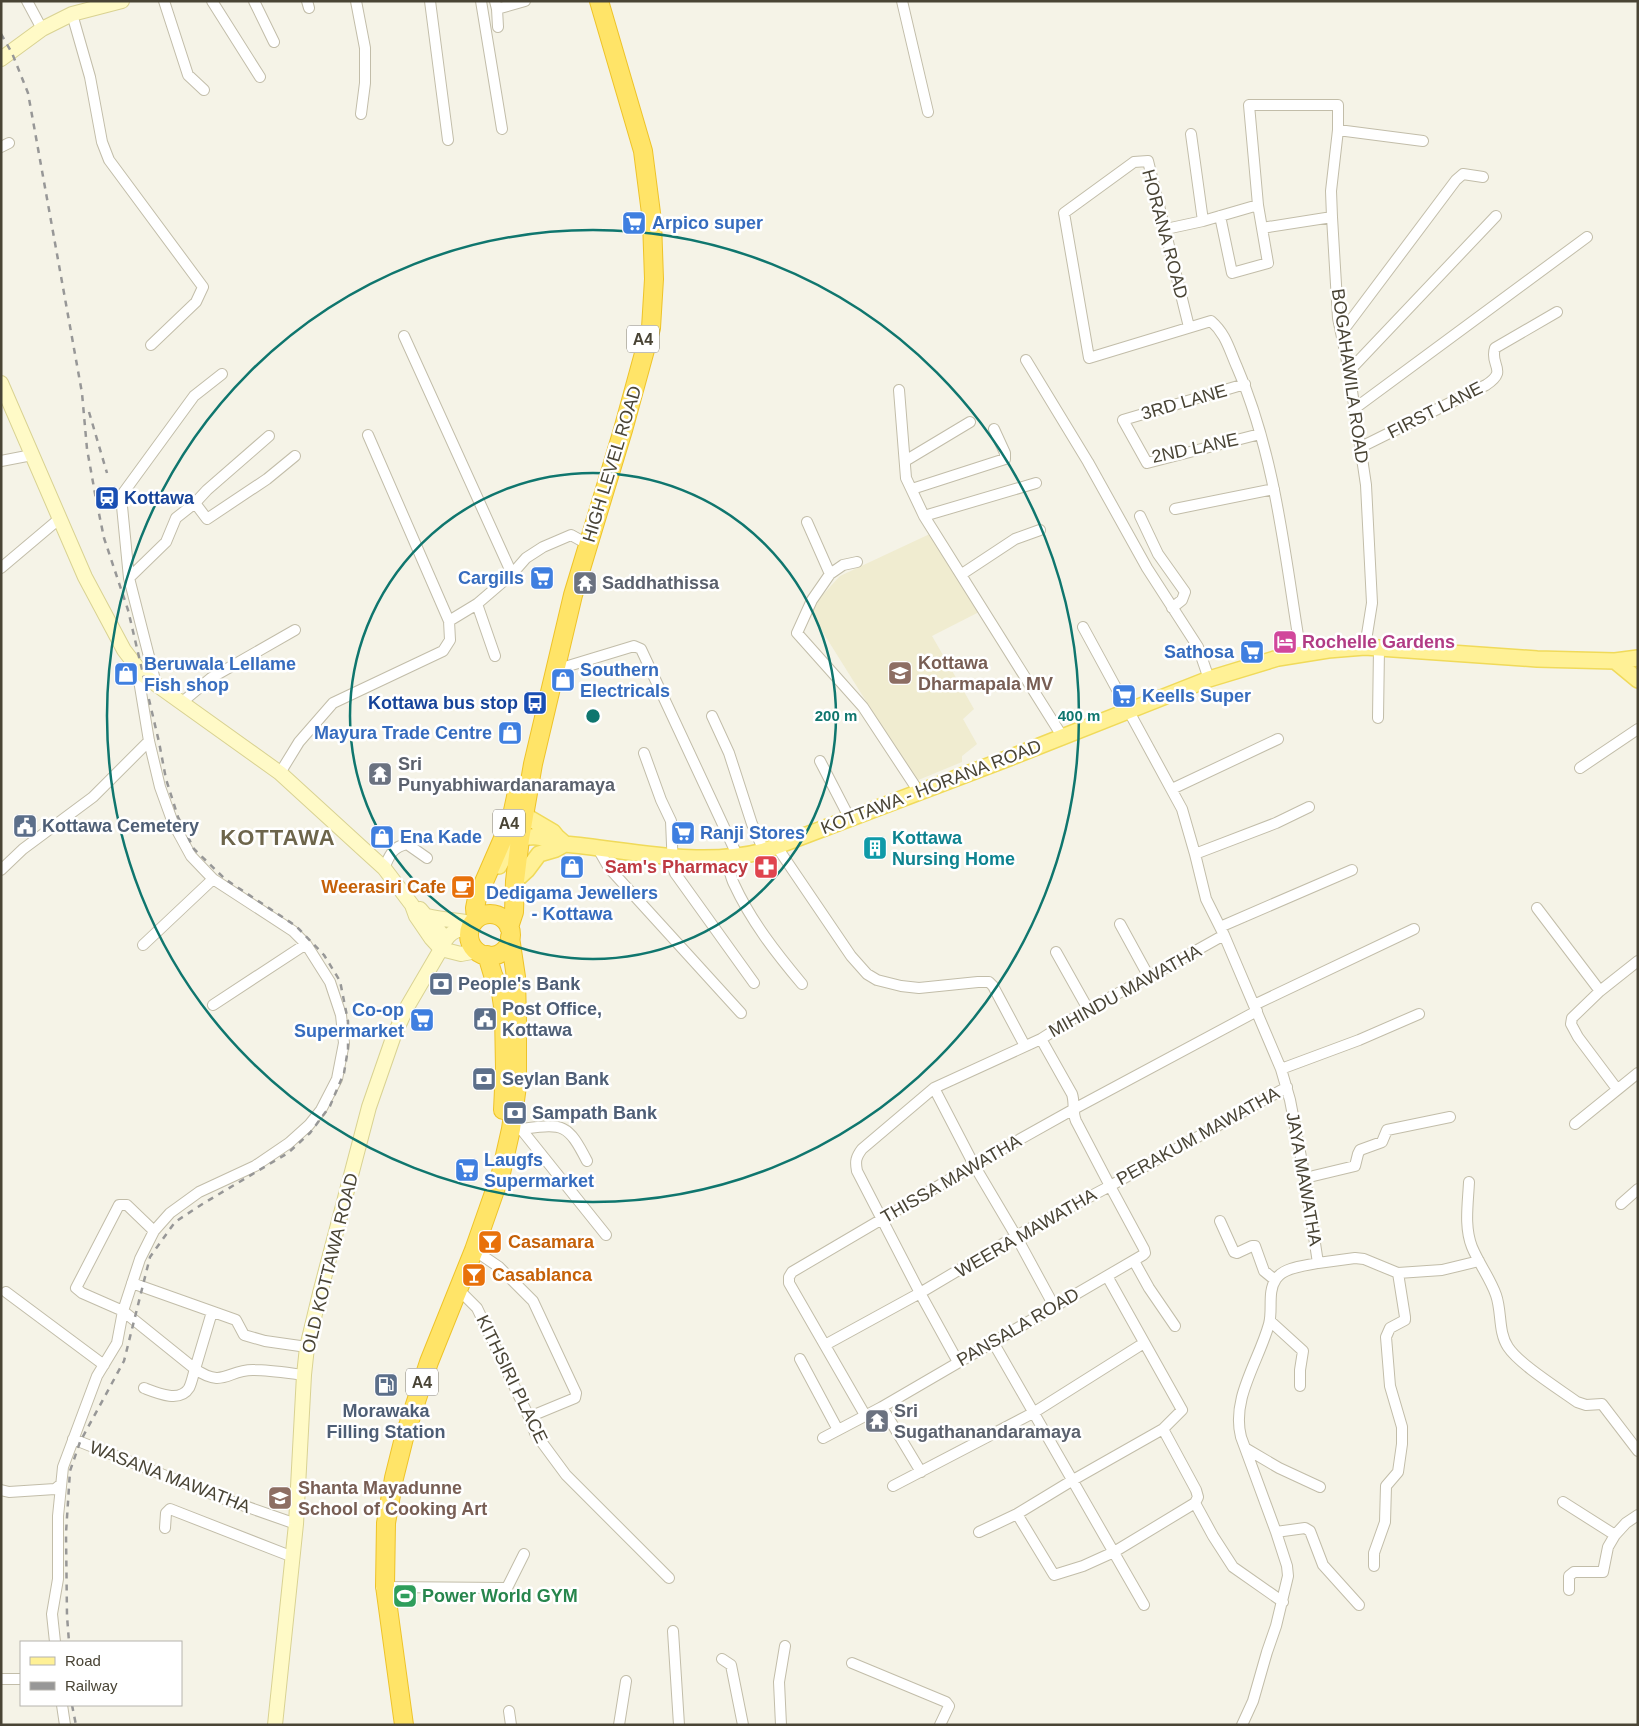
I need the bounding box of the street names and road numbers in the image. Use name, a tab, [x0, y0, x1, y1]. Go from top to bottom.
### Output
street label: HORANA ROAD	[1138, 167, 1192, 301]
street label: BOGAHAWILA ROAD	[1328, 287, 1372, 465]
road number: A4	[627, 326, 659, 352]
street label: FIRST LANE	[1384, 378, 1486, 442]
street label: 3RD LANE	[1139, 380, 1229, 424]
street label: HIGH LEVEL ROAD	[579, 383, 645, 545]
street label: 2ND LANE	[1150, 429, 1240, 467]
street label: KOTTAWA - HORANA ROAD	[818, 736, 1044, 838]
road number: A4	[493, 810, 525, 836]
street label: MIHINDU MAWATHA	[1045, 941, 1205, 1041]
street label: PERAKUM MAWATHA	[1113, 1083, 1283, 1189]
street label: JAYA MAWATHA	[1282, 1110, 1326, 1248]
street label: THISSA MAWATHA	[877, 1131, 1025, 1227]
street label: OLD KOTTAWA ROAD	[298, 1171, 362, 1355]
street label: WEERA MAWATHA	[952, 1185, 1100, 1281]
street label: PANSALA ROAD	[953, 1284, 1083, 1370]
street label: KITHSIRI PLACE	[472, 1312, 552, 1446]
road number: A4	[406, 1368, 438, 1395]
street label: WASANA MAWATHA	[87, 1437, 253, 1517]

